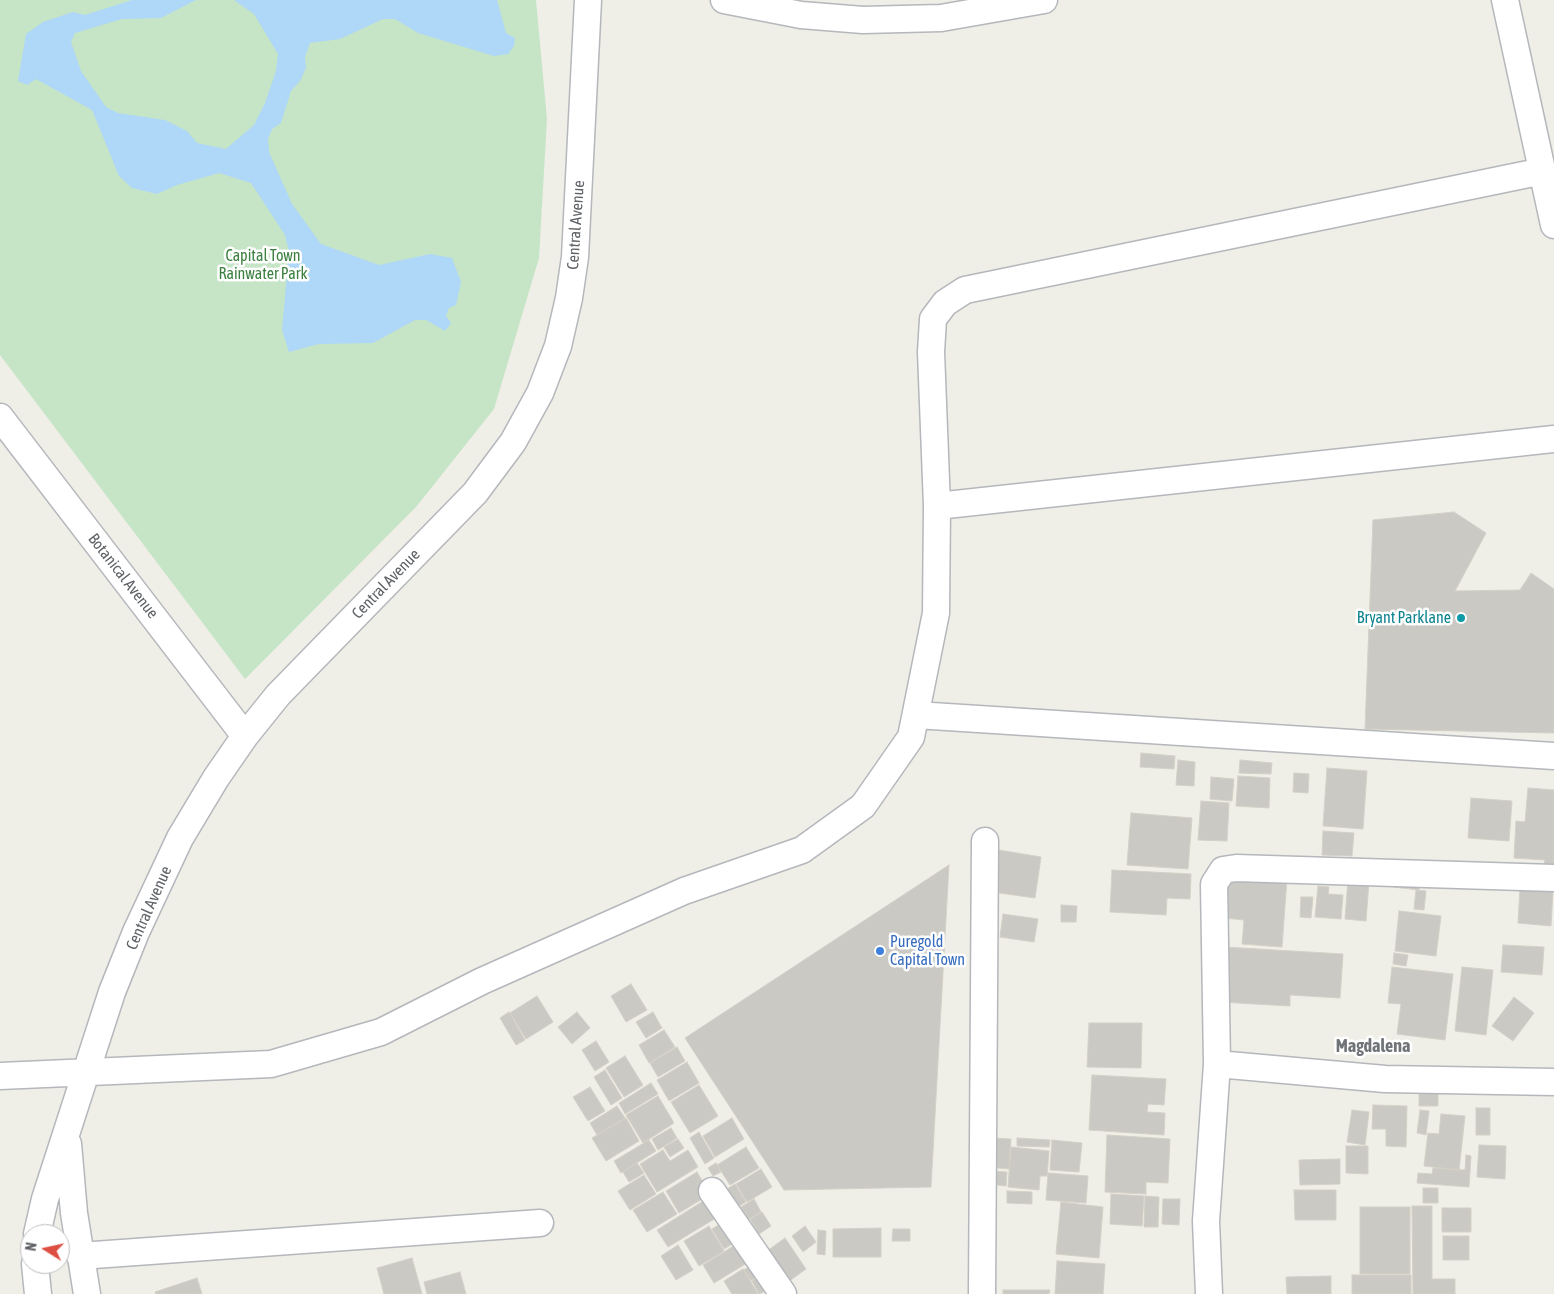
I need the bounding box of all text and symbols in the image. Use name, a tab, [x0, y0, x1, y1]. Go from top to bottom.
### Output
street label: Central Avenue	[563, 180, 589, 270]
park label: Capital Town Rainwater Park	[218, 246, 308, 284]
street label: Botanical Avenue	[84, 530, 162, 622]
street label: Central Avenue	[348, 545, 424, 623]
place label: Bryant Parklane	[1357, 608, 1451, 628]
marker: Bryant Parklane	[1455, 612, 1467, 624]
street label: Central Avenue	[122, 863, 176, 953]
place label: Puregold Capital Town	[890, 932, 965, 970]
marker: Puregold Capital Town	[874, 945, 886, 957]
district label: Magdalena	[1336, 1035, 1410, 1057]
north arrow	[20, 1224, 70, 1274]
text: N	[23, 1241, 40, 1252]

